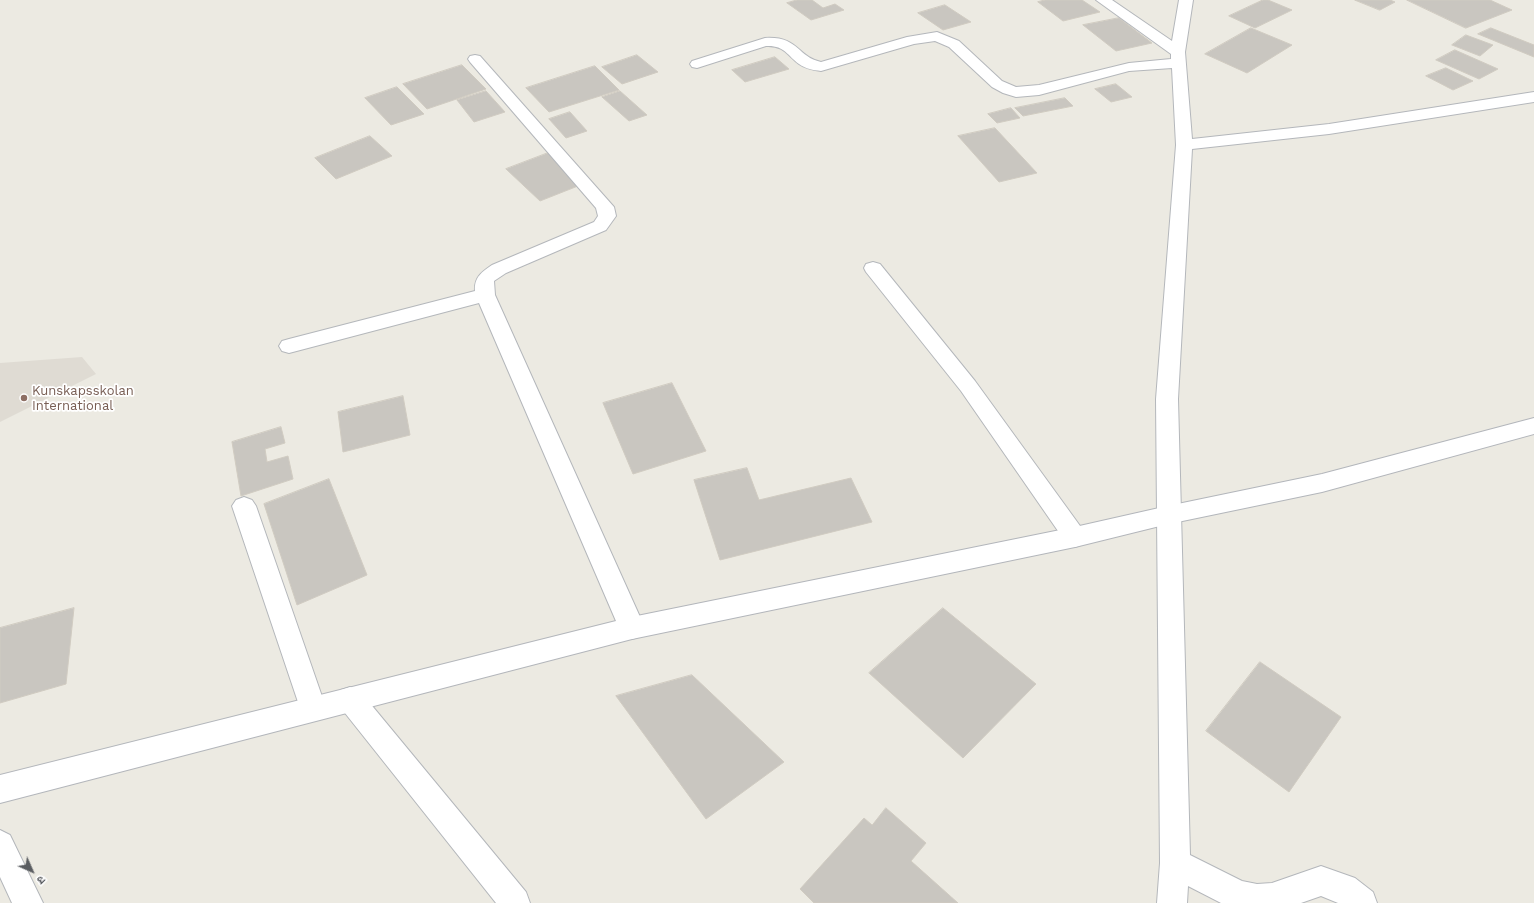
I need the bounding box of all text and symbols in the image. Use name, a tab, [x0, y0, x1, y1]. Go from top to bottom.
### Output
place label: Kunskapsskolan International	[32, 383, 134, 414]
marker: Kunskapsskolan International	[19, 393, 29, 403]
north arrow	[12, 851, 52, 891]
text: उ	[34, 873, 48, 887]

